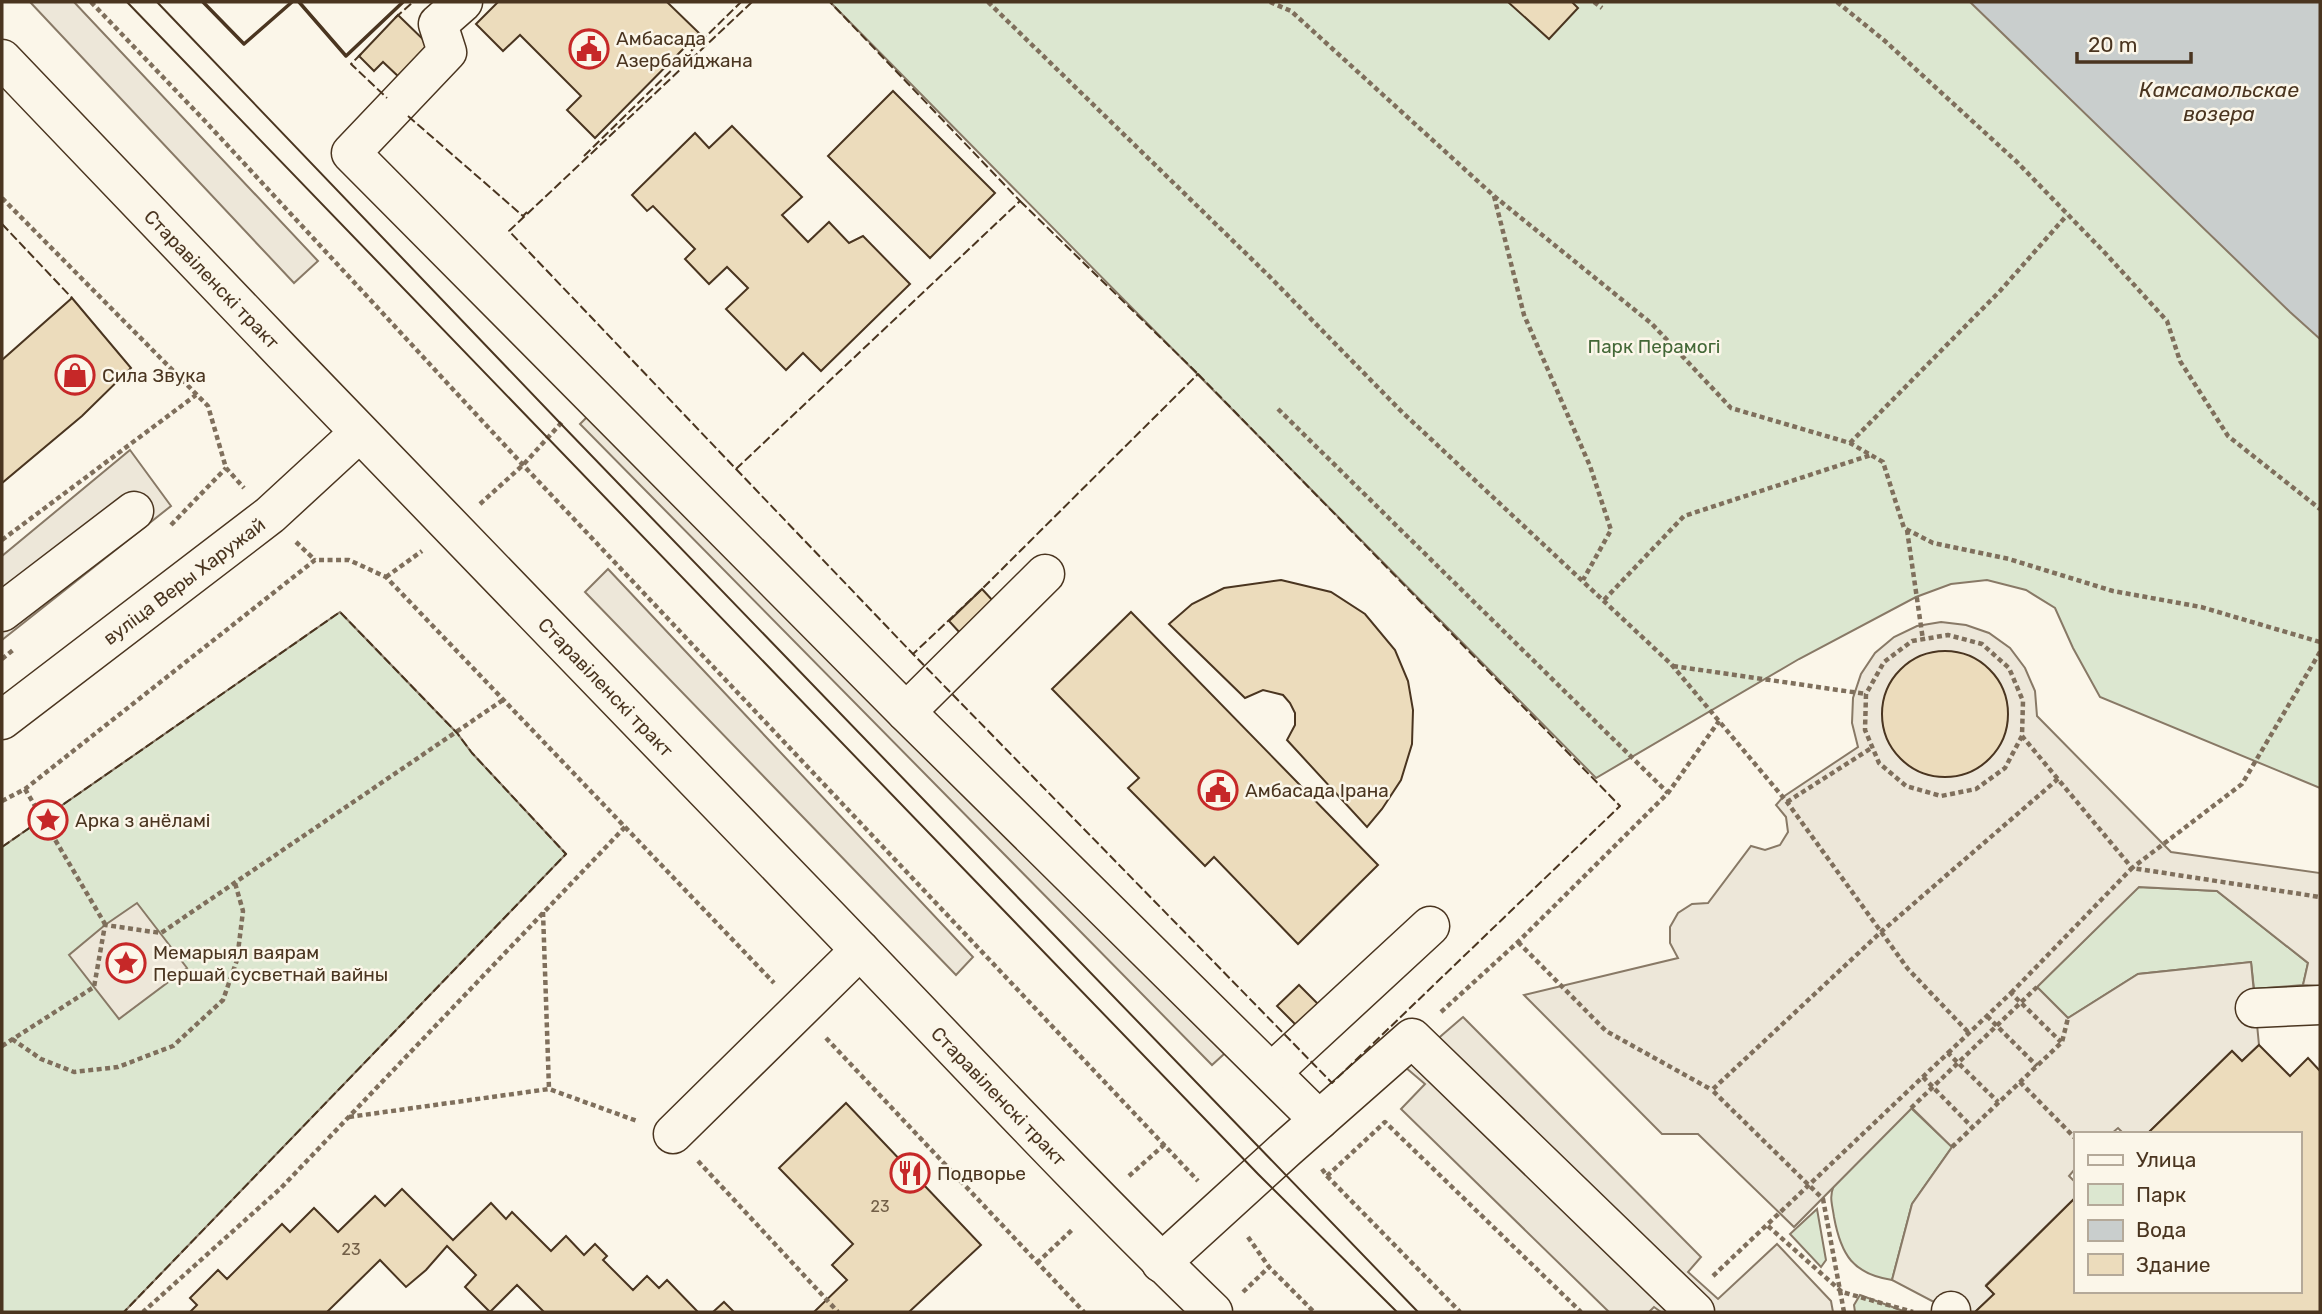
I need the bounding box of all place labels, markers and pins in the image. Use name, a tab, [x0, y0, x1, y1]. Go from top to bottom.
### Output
place label: Амбасада Азербайджана	[616, 27, 753, 72]
public building icon: Амбасада Азербайджана	[568, 28, 610, 70]
shop icon: Сила Звука	[54, 354, 96, 396]
place label: Сила Звука	[102, 364, 206, 387]
public building icon: Амбасада Ірана	[1197, 769, 1239, 811]
place label: Амбасада Ірана	[1245, 779, 1389, 802]
place icon: Арка з анёламі	[27, 799, 69, 841]
place label: Арка з анёламі	[75, 809, 210, 832]
place label: Мемарыял ваярам Першай сусветнай вайны	[153, 941, 388, 986]
place icon: Мемарыял ваярам Першай сусветнай вайны	[105, 942, 147, 984]
restaurant icon: Подворье	[889, 1152, 931, 1194]
place label: Подворье	[937, 1162, 1026, 1185]

